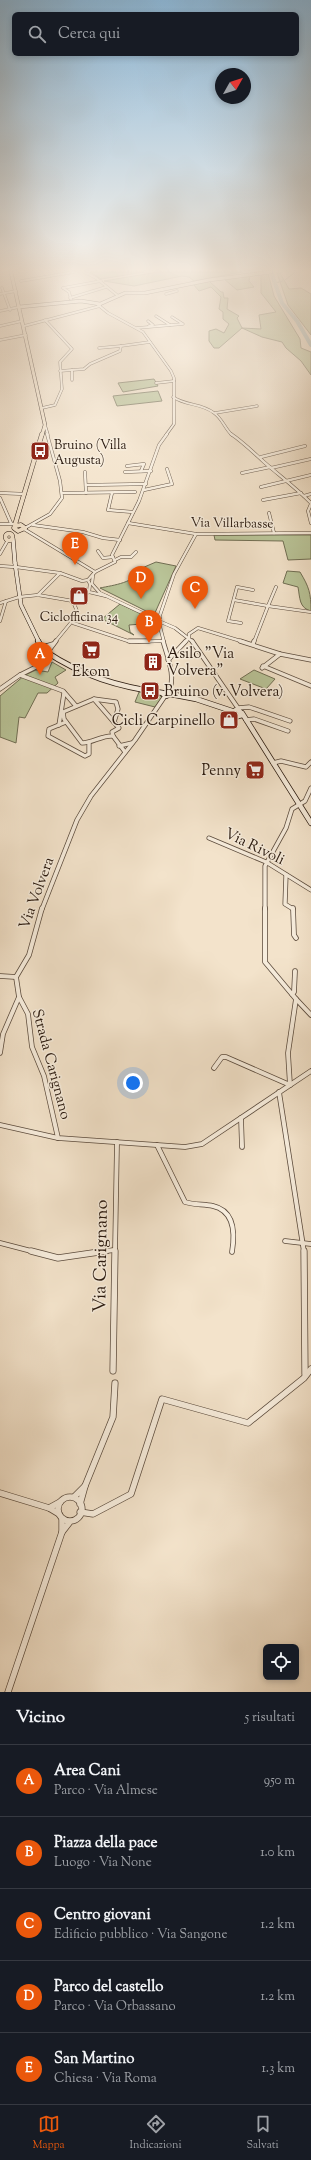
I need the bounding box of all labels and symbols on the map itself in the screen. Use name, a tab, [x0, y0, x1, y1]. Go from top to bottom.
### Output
north arrow	[215, 68, 251, 104]
place label: Bruino (Villa Augusta)	[54, 437, 127, 470]
bus stop icon: Bruino (Villa Augusta)	[29, 440, 51, 462]
street label: Via Villarbasse	[190, 514, 274, 534]
pin: E	[62, 532, 88, 565]
pin: D	[128, 566, 154, 599]
pin: C	[182, 576, 208, 609]
shop icon: Ciclofficina 34	[68, 585, 90, 607]
place label: Ciclofficina 34	[40, 609, 119, 627]
pin: B	[136, 610, 162, 643]
supermarket icon: Ekom	[80, 639, 102, 661]
pin: A	[27, 642, 53, 675]
place label: Asilo "Via Volvera"	[167, 644, 234, 682]
building icon: Asilo "Via Volvera"	[142, 651, 164, 673]
place label: Ekom	[72, 662, 111, 683]
bus stop icon: Bruino (v. Volvera)	[139, 680, 161, 702]
place label: Bruino (v. Volvera)	[164, 682, 283, 703]
shop icon: Cicli Carpinello	[218, 709, 240, 731]
place label: Cicli Carpinello	[112, 711, 215, 732]
supermarket icon: Penny	[244, 759, 266, 781]
place label: Penny	[201, 761, 242, 782]
street label: Via Rivoli	[221, 824, 288, 871]
street label: Via Volvera	[15, 854, 60, 933]
street label: Strada Carignano	[26, 1007, 75, 1122]
your location	[123, 1073, 143, 1093]
street label: Via Carignano	[88, 1199, 116, 1313]

